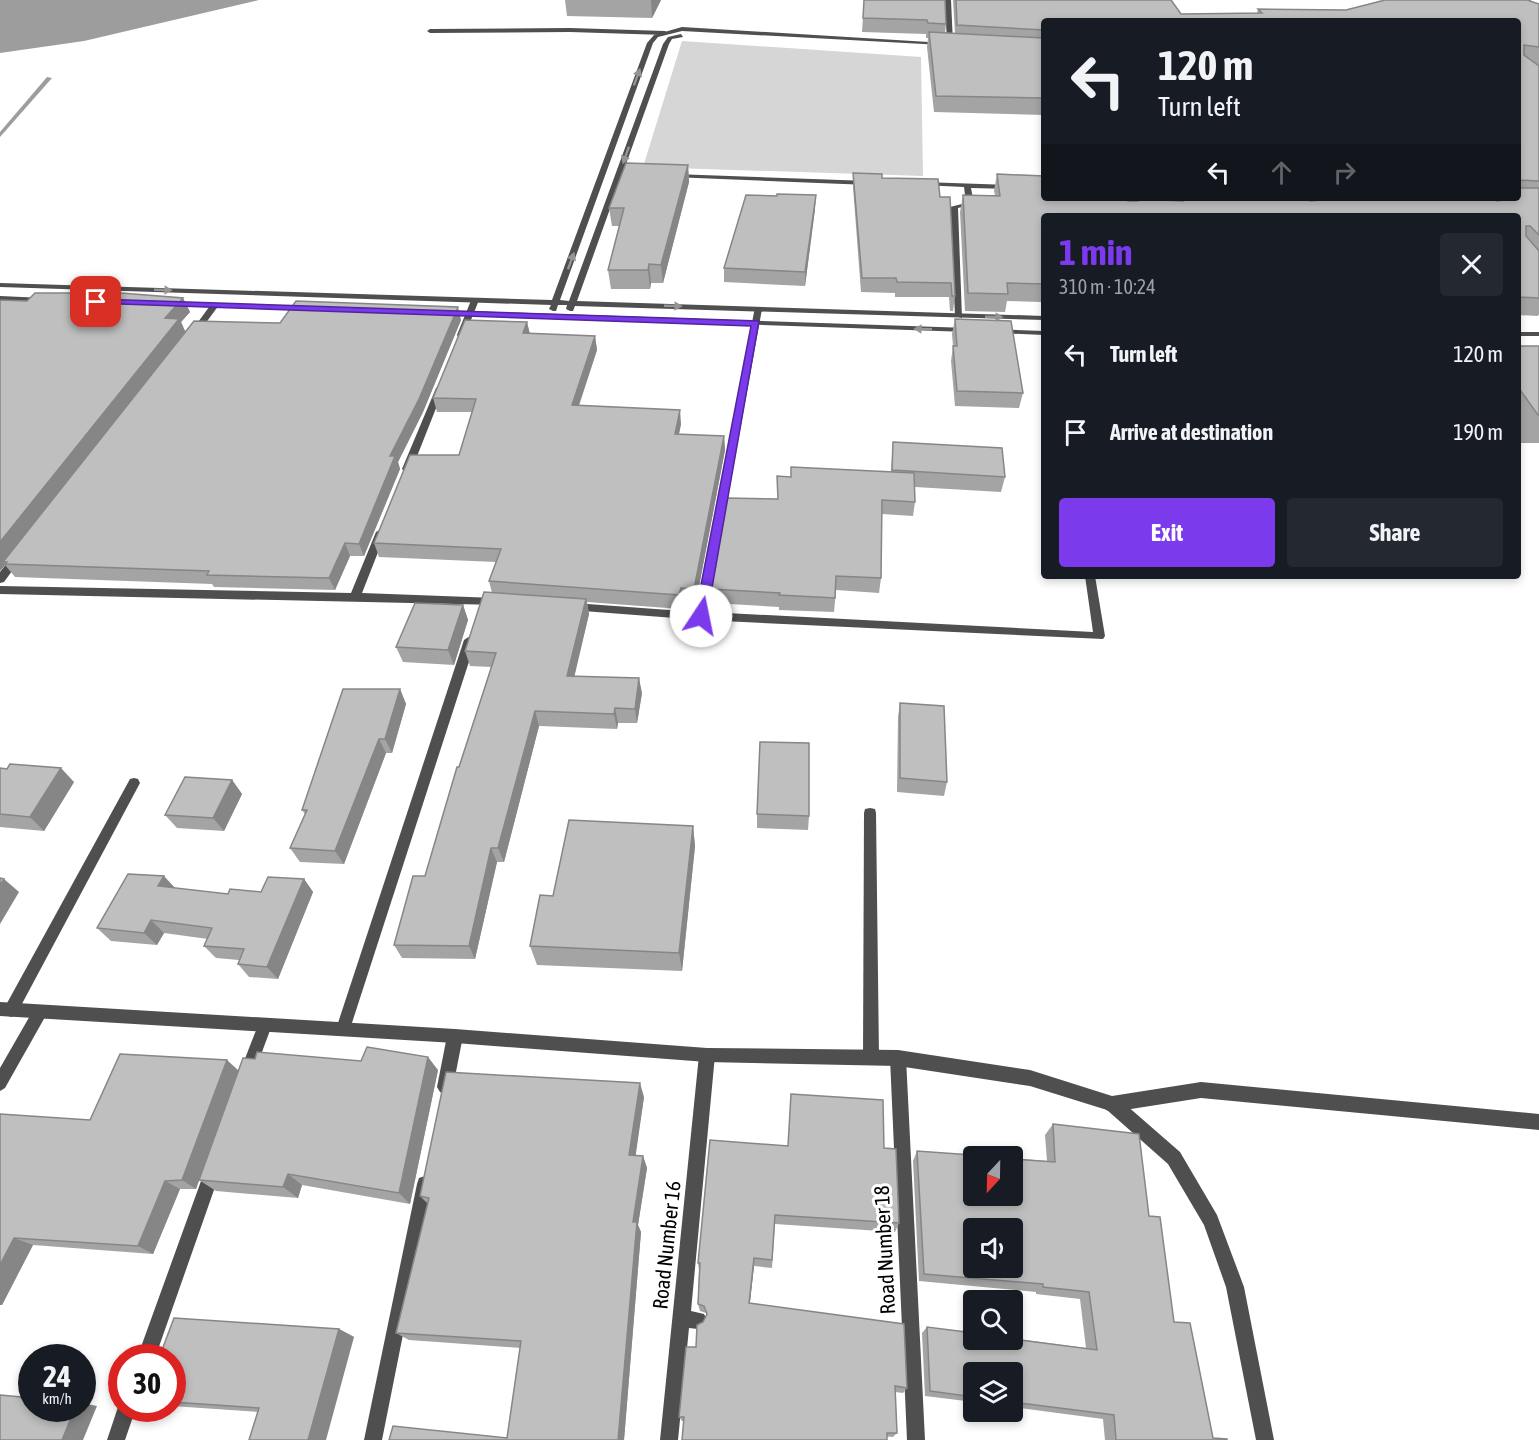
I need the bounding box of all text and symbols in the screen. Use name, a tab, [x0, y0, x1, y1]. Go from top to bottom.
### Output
text: 120 m	[1158, 41, 1253, 89]
icon: left	[1059, 42, 1137, 120]
one-way arrow	[633, 68, 643, 86]
text: Turn left	[1158, 91, 1241, 122]
one-way arrow	[620, 146, 630, 164]
icon: left	[1202, 156, 1235, 189]
icon: ahead	[1265, 156, 1298, 189]
icon: right	[1328, 156, 1361, 189]
text: 1 min	[1059, 231, 1133, 273]
button: close	[1440, 233, 1503, 296]
one-way arrow	[566, 252, 576, 270]
text: 310 m · 10:24	[1059, 275, 1156, 298]
pin	[70, 276, 121, 327]
icon: arrive	[79, 285, 112, 318]
one-way arrow	[154, 286, 173, 295]
one-way arrow	[664, 302, 683, 311]
one-way arrow	[984, 312, 1003, 321]
one-way arrow	[913, 324, 932, 333]
icon: left	[1059, 338, 1092, 371]
text: Turn left	[1110, 341, 1177, 367]
text: 120 m	[1453, 341, 1503, 367]
icon: arrive	[1059, 416, 1092, 449]
text: Arrive at destination	[1110, 419, 1273, 445]
text: 190 m	[1453, 419, 1503, 445]
button: Exit	[1059, 498, 1275, 567]
button: Share	[1287, 498, 1503, 567]
position arrow	[669, 584, 733, 648]
north arrow	[963, 1146, 1023, 1206]
map controls	[963, 1146, 1023, 1422]
street label: Road Number 16	[647, 1180, 685, 1310]
street label: Road Number 18	[869, 1185, 899, 1315]
button: sound	[963, 1218, 1023, 1278]
button: search	[963, 1290, 1023, 1350]
speed limit sign: 30	[108, 1344, 186, 1422]
text: 24	[43, 1359, 71, 1393]
button: layers	[963, 1362, 1023, 1422]
text: km/h	[42, 1390, 72, 1407]

